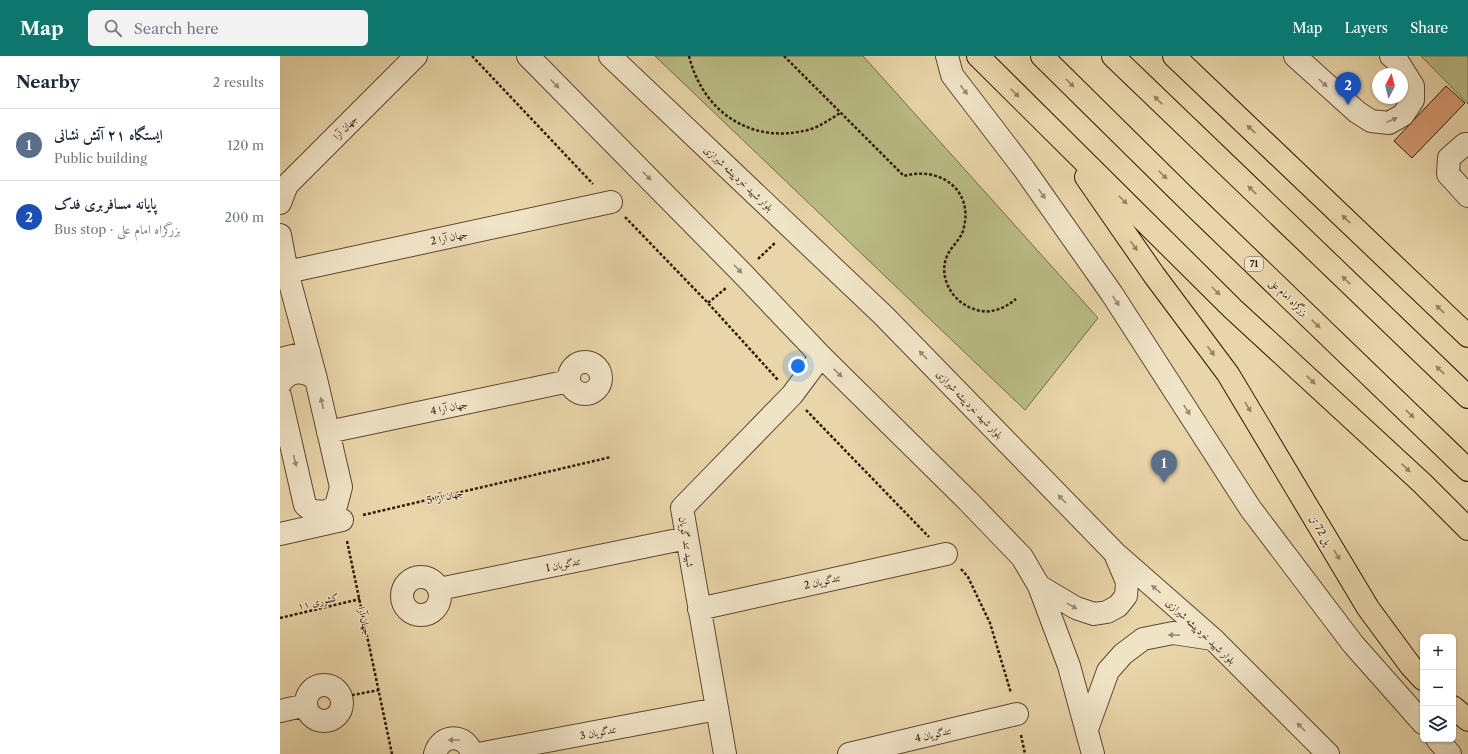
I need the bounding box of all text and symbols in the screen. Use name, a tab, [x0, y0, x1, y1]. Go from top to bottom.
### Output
search box	[88, 10, 368, 46]
text: Map	[20, 17, 64, 40]
icon: search	[102, 17, 124, 39]
text: Search here	[134, 19, 219, 38]
text: Map	[1292, 19, 1322, 37]
text: Layers	[1344, 19, 1388, 37]
text: Share	[1410, 19, 1448, 37]
north arrow	[1372, 68, 1408, 104]
text: Nearby	[16, 72, 80, 92]
pin: 2	[1335, 72, 1361, 105]
text: 2 results	[213, 74, 264, 90]
one-way arrow	[1065, 78, 1075, 88]
one-way arrow	[1318, 78, 1329, 87]
one-way arrow	[551, 79, 560, 89]
one-way arrow	[960, 85, 968, 96]
one-way arrow	[1010, 88, 1020, 98]
one-way arrow	[1153, 95, 1163, 105]
street label: جهان آرا	[330, 112, 360, 142]
one-way arrow	[1387, 117, 1398, 123]
text: ایستگاه ۲۱ آتش نشانی	[54, 125, 163, 144]
one-way arrow	[1246, 125, 1257, 134]
text: 1	[26, 137, 32, 153]
text: 120 m	[227, 137, 264, 153]
street label: بلوار شهید خردپیشه شیرازی	[701, 143, 776, 215]
text: Public building	[54, 150, 147, 166]
one-way arrow	[1158, 170, 1168, 180]
one-way arrow	[642, 171, 652, 181]
one-way arrow	[1247, 185, 1257, 195]
one-way arrow	[1038, 189, 1046, 200]
text: پایانه مسافربری فدک	[54, 194, 157, 213]
one-way arrow	[1118, 195, 1128, 205]
text: 2	[25, 209, 33, 225]
text: 200 m	[224, 209, 264, 225]
one-way arrow	[1341, 214, 1351, 224]
text: Bus stop · بزرگراه امام علی	[54, 221, 180, 237]
street label: جهان آرا 2	[429, 227, 469, 248]
one-way arrow	[1130, 241, 1138, 251]
road number: 71	[1245, 257, 1263, 271]
one-way arrow	[733, 264, 743, 274]
one-way arrow	[1341, 275, 1351, 284]
street label: بزرگراه امام علی	[1264, 276, 1311, 321]
one-way arrow	[1211, 286, 1221, 296]
one-way arrow	[1113, 295, 1120, 307]
one-way arrow	[1435, 304, 1445, 314]
one-way arrow	[1311, 319, 1321, 329]
one-way arrow	[1207, 345, 1215, 356]
one-way arrow	[918, 350, 928, 360]
your location	[788, 356, 808, 376]
one-way arrow	[1435, 365, 1445, 374]
street label: بلوار شهید خردپیشه شیرازی	[933, 367, 1006, 442]
one-way arrow	[833, 368, 843, 378]
one-way arrow	[1306, 375, 1316, 385]
one-way arrow	[318, 397, 324, 409]
street label: جهان آرا 4	[429, 397, 469, 418]
one-way arrow	[1245, 401, 1252, 413]
one-way arrow	[1183, 405, 1191, 415]
one-way arrow	[1405, 409, 1415, 419]
pin: 1	[1151, 450, 1177, 483]
one-way arrow	[293, 455, 299, 467]
one-way arrow	[1401, 463, 1411, 473]
street label: جهان آرا 5	[425, 486, 465, 507]
one-way arrow	[1057, 494, 1067, 504]
street label: پل 72 تن	[1306, 513, 1335, 549]
street label: شهید تند گویان	[676, 516, 697, 568]
one-way arrow	[1333, 549, 1340, 561]
street label: تندگویان 1	[544, 554, 582, 575]
street label: تندگویان 2	[803, 571, 842, 592]
one-way arrow	[1151, 585, 1160, 594]
street label: کشوری ۱۱	[296, 590, 340, 613]
street label: بلوار شهید خردپیشه شیرازی	[1163, 596, 1238, 668]
one-way arrow	[1066, 602, 1078, 609]
street label: جهان آرا	[355, 605, 374, 637]
one-way arrow	[1168, 631, 1180, 638]
map controls	[1420, 634, 1456, 742]
button: +	[1420, 634, 1456, 670]
button: −	[1420, 670, 1456, 706]
button: layers	[1420, 706, 1456, 742]
one-way arrow	[1296, 722, 1306, 731]
street label: تندگویان 3	[579, 723, 617, 742]
street label: تندگویان 4	[914, 724, 953, 745]
one-way arrow	[447, 737, 460, 743]

